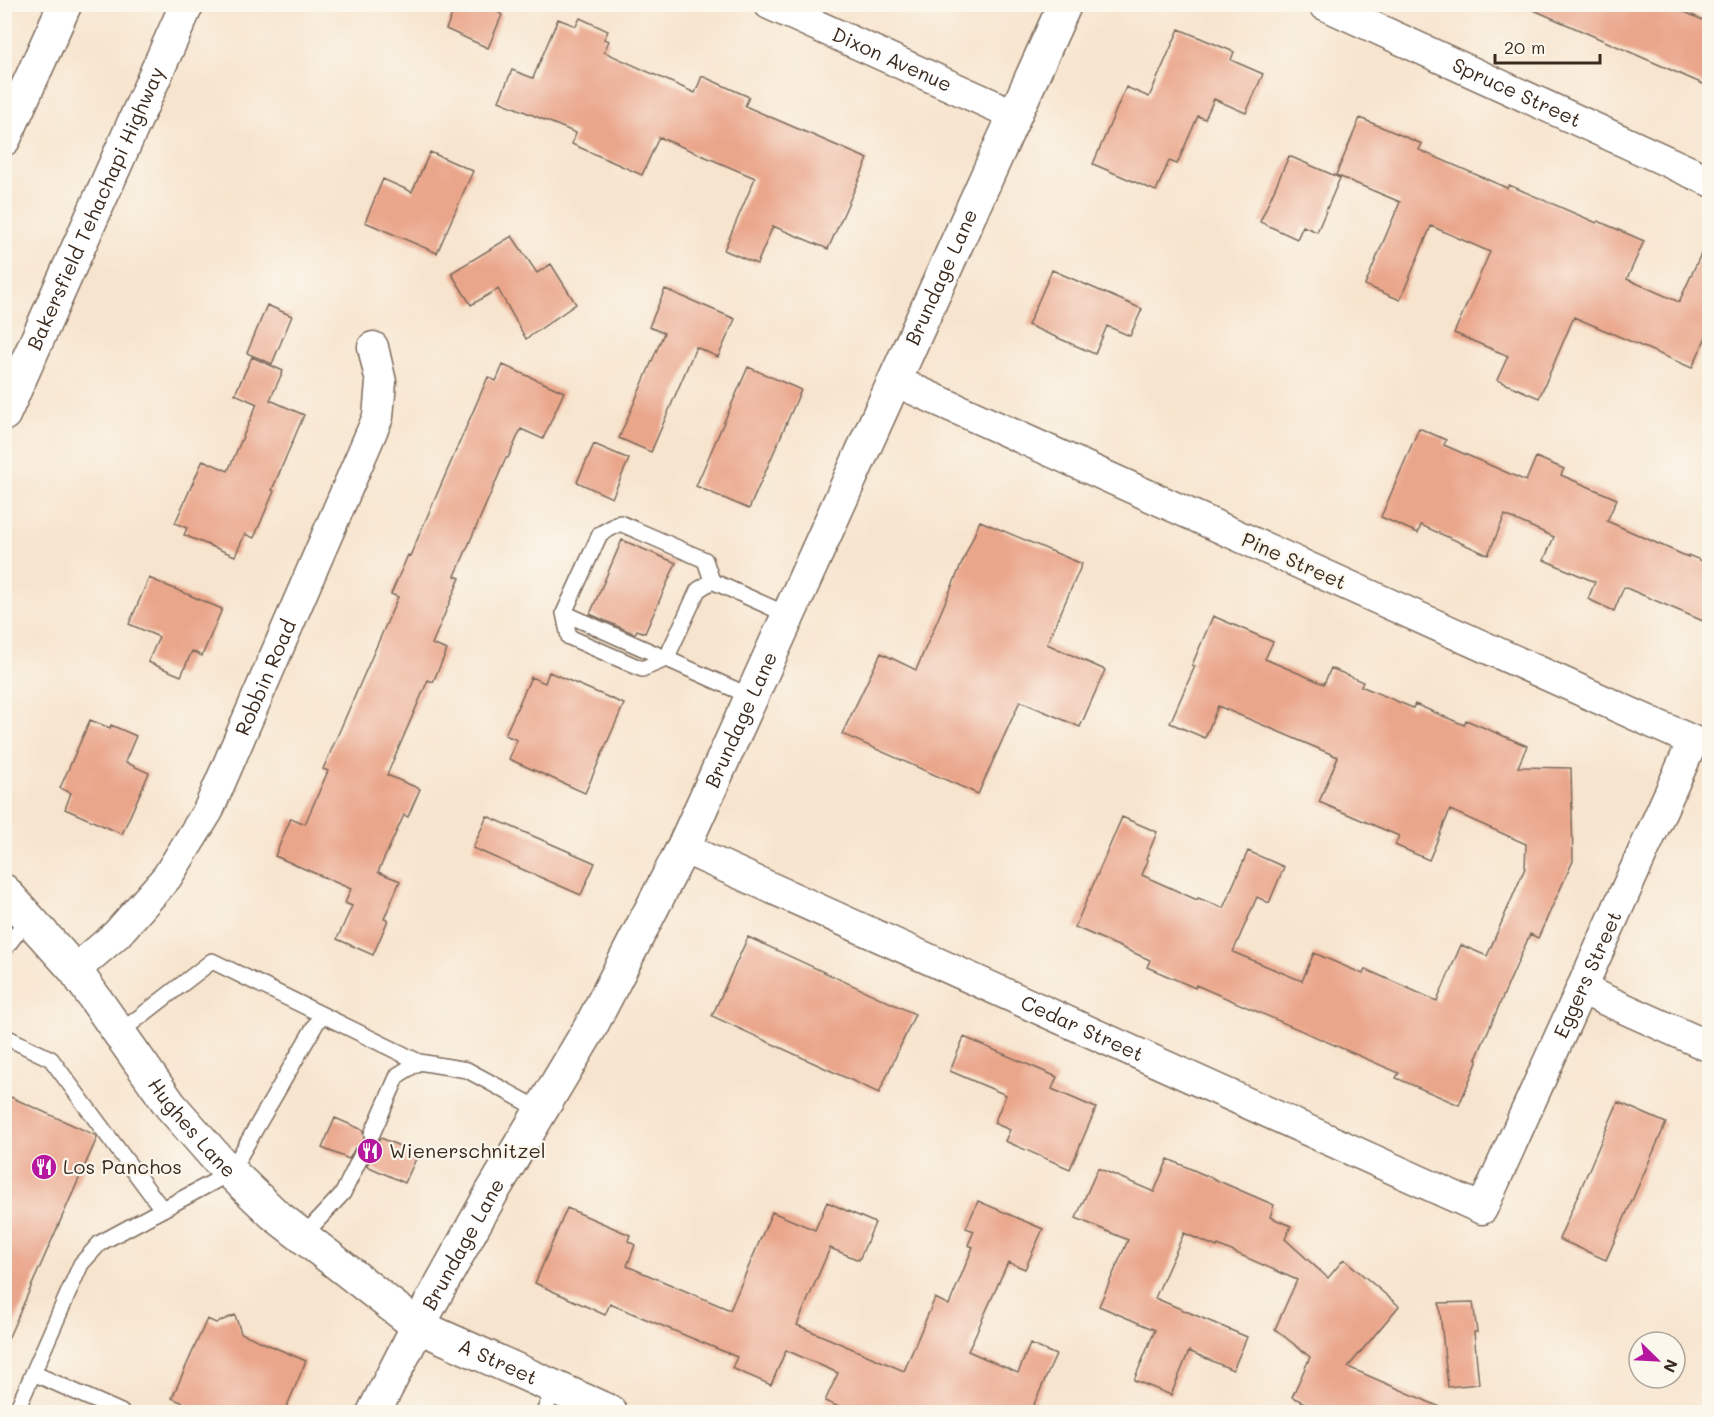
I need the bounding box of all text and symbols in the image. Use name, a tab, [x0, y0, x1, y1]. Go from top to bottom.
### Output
street label: Dixon Avenue	[828, 20, 956, 97]
scale bar	[1495, 27, 1600, 65]
text: 20 m	[1504, 35, 1545, 59]
street label: Spruce Street	[1449, 51, 1586, 132]
street label: Bakersfield Tehachapi Highway	[20, 62, 169, 354]
street label: Brundage Lane	[898, 205, 983, 349]
street label: Pine Street	[1238, 525, 1351, 595]
street label: Robbin Road	[228, 615, 301, 739]
street label: Brundage Lane	[698, 647, 782, 792]
street label: Eggers Street	[1547, 906, 1627, 1042]
street label: Cedar Street	[1017, 988, 1148, 1066]
street label: Hughes Lane	[143, 1073, 242, 1183]
restaurant icon: Wienerschnitzel	[355, 1136, 385, 1166]
place label: Wienerschnitzel	[389, 1137, 546, 1163]
restaurant icon: Los Panchos	[29, 1152, 59, 1182]
place label: Los Panchos	[63, 1153, 182, 1179]
street label: Brundage Lane	[415, 1173, 509, 1314]
north arrow	[1627, 1330, 1687, 1390]
street label: A Street	[455, 1332, 542, 1390]
text: N	[1659, 1356, 1683, 1376]

